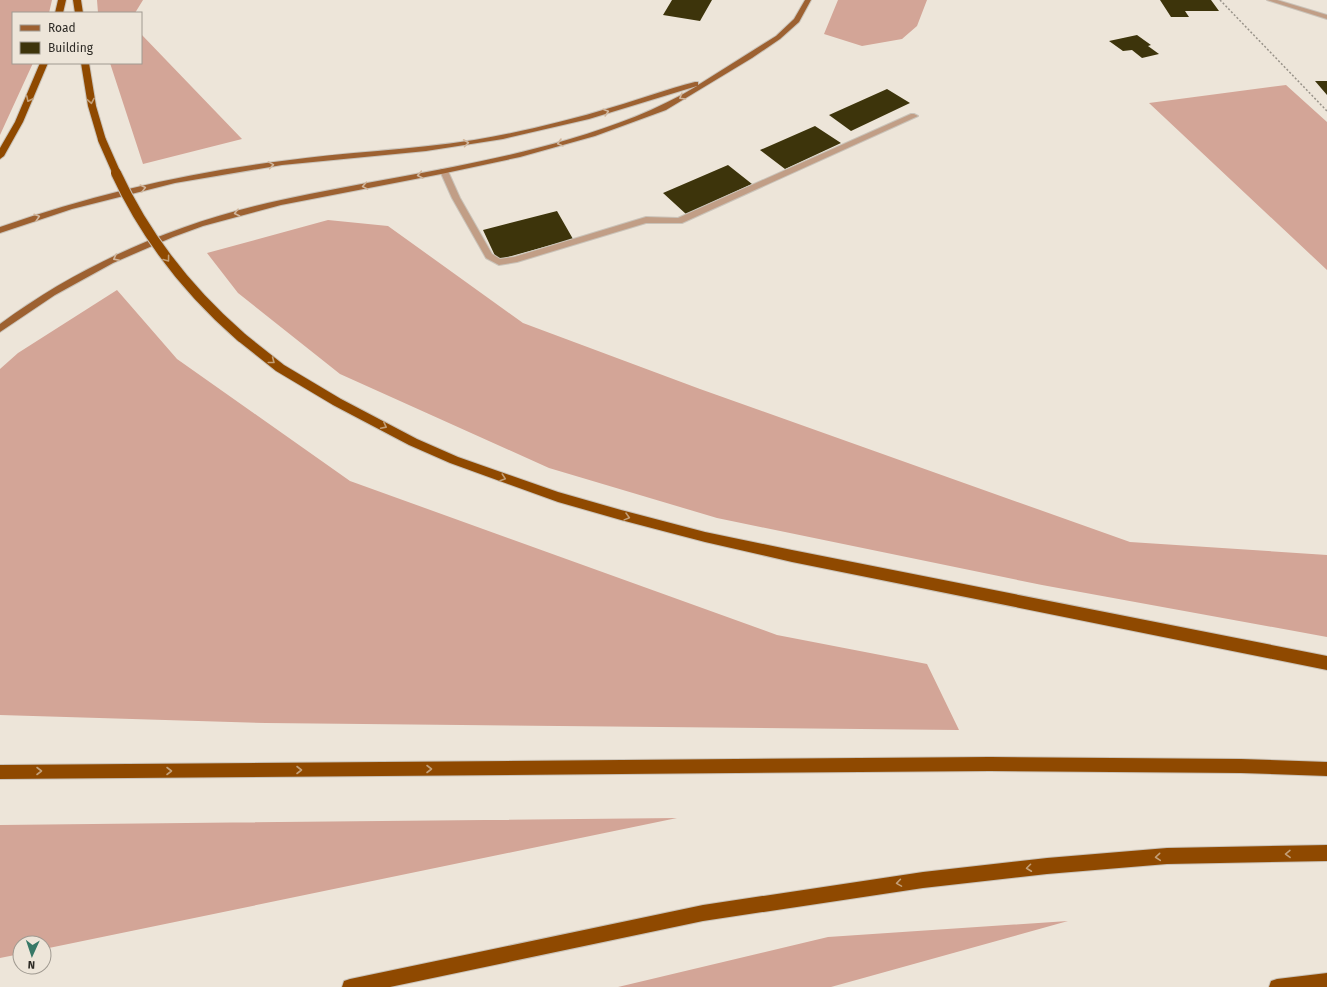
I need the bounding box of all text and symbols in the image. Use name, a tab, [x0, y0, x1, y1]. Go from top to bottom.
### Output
legend	[12, 12, 142, 64]
text: Road	[48, 21, 76, 35]
text: Building	[48, 41, 94, 55]
one-way arrow	[679, 93, 686, 100]
one-way arrow	[26, 95, 34, 102]
one-way arrow	[87, 98, 95, 105]
one-way arrow	[603, 108, 610, 117]
one-way arrow	[557, 138, 564, 147]
one-way arrow	[463, 139, 469, 148]
one-way arrow	[268, 161, 274, 170]
one-way arrow	[417, 171, 423, 179]
one-way arrow	[361, 181, 368, 190]
one-way arrow	[139, 184, 146, 193]
one-way arrow	[234, 208, 241, 217]
one-way arrow	[33, 213, 40, 222]
one-way arrow	[113, 253, 120, 261]
one-way arrow	[162, 255, 169, 262]
one-way arrow	[267, 357, 274, 364]
one-way arrow	[380, 422, 387, 429]
one-way arrow	[499, 473, 506, 482]
one-way arrow	[623, 512, 630, 521]
one-way arrow	[426, 765, 432, 773]
one-way arrow	[296, 766, 302, 774]
one-way arrow	[36, 767, 42, 775]
one-way arrow	[166, 767, 172, 775]
one-way arrow	[1285, 850, 1291, 858]
one-way arrow	[1155, 852, 1161, 861]
one-way arrow	[1025, 863, 1032, 872]
one-way arrow	[896, 878, 903, 887]
north arrow	[12, 935, 52, 975]
text: N	[28, 958, 35, 971]

